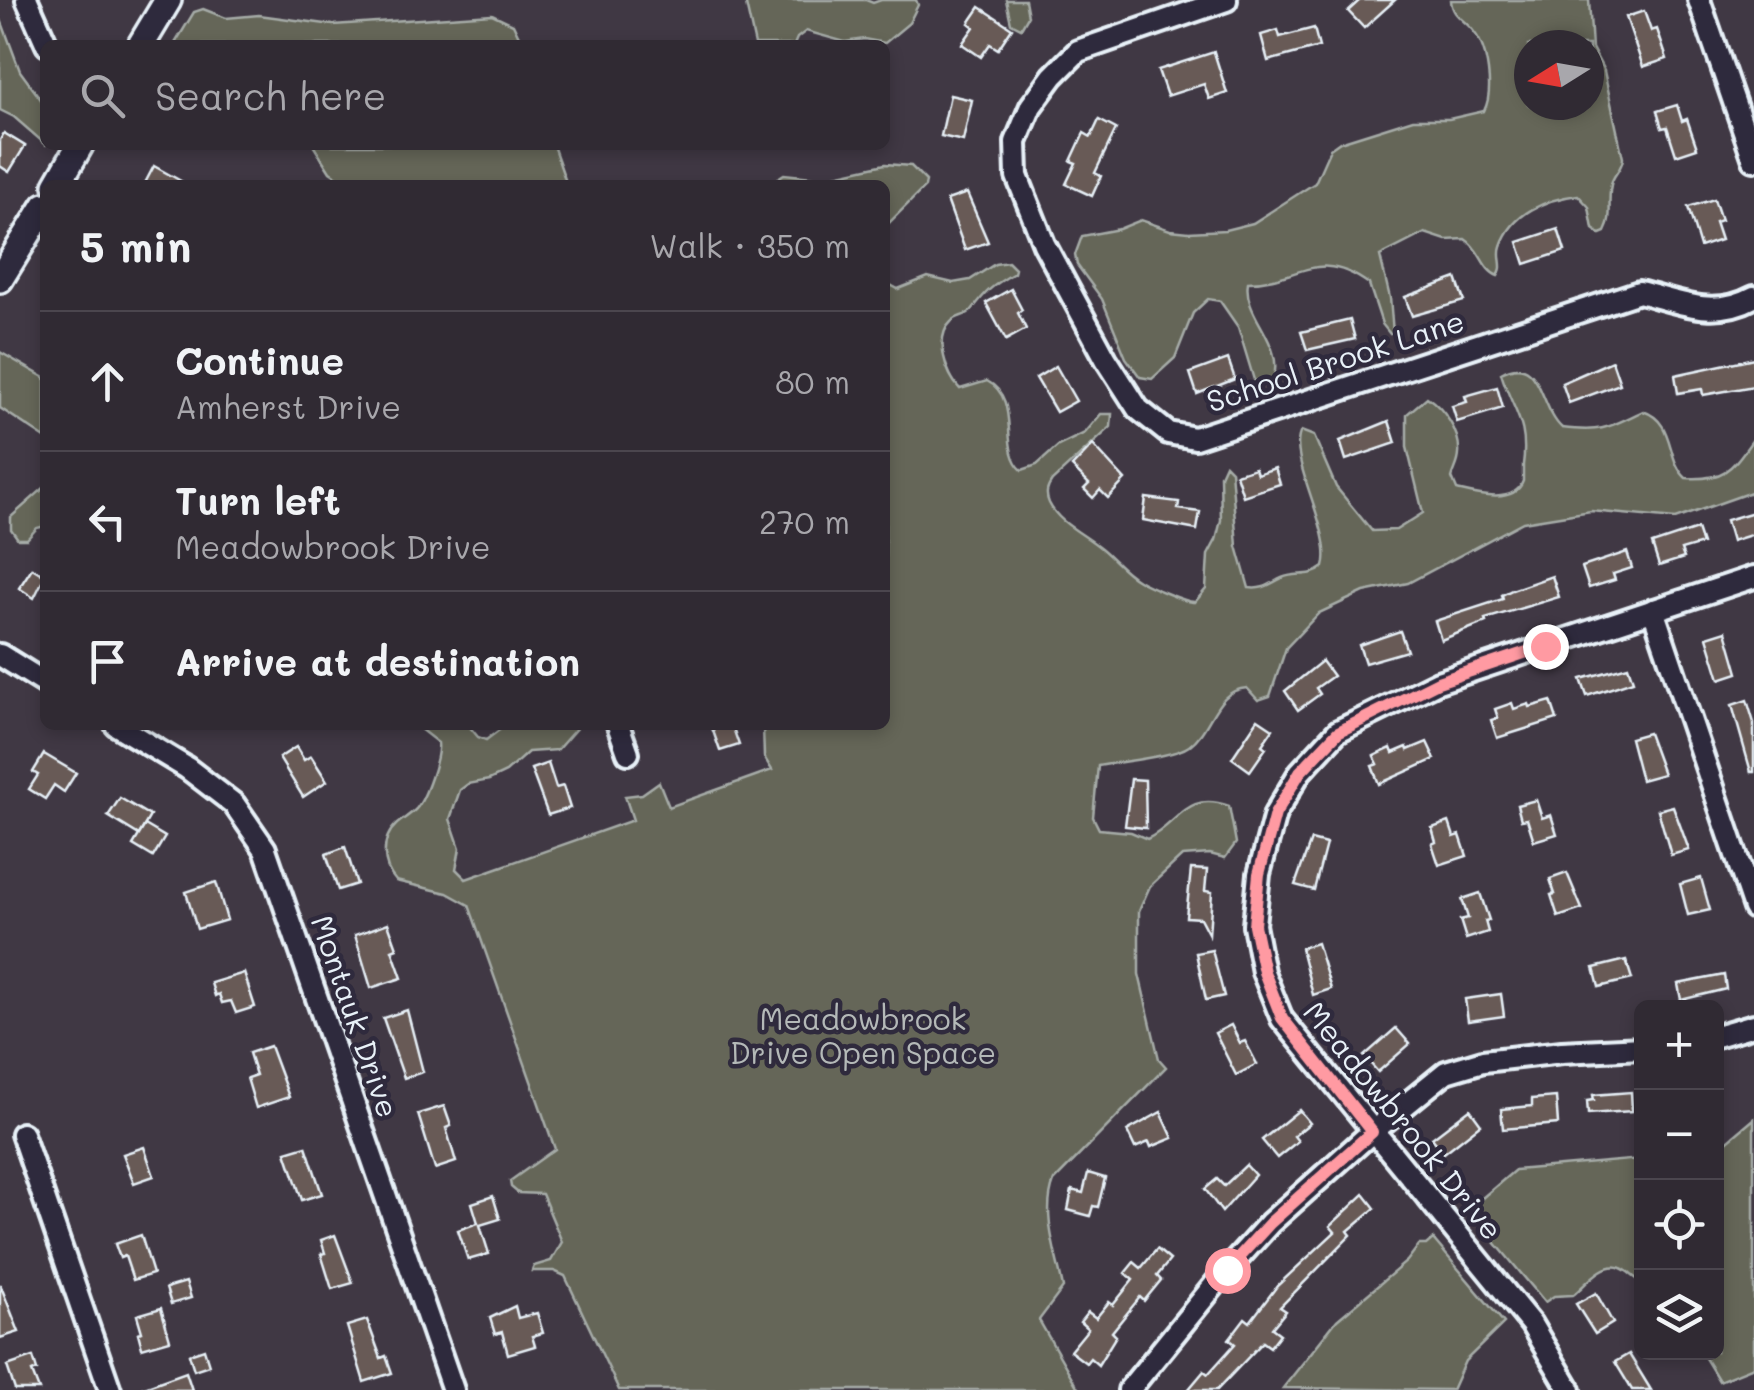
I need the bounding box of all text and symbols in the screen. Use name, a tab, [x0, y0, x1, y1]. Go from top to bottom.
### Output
north arrow	[1514, 30, 1604, 120]
search box	[40, 40, 890, 150]
icon: search	[75, 68, 130, 123]
text: Search here	[155, 70, 386, 120]
text: 5 min	[80, 218, 191, 273]
text: Walk · 350 m	[650, 224, 850, 266]
street label: School Brook Lane	[1201, 299, 1469, 421]
text: Continue	[175, 335, 344, 385]
icon: ahead	[80, 354, 135, 409]
text: 80 m	[775, 360, 850, 402]
text: Amherst Drive	[175, 385, 401, 427]
text: Turn left	[175, 475, 341, 525]
icon: left	[80, 494, 135, 549]
text: 270 m	[759, 500, 850, 542]
text: Meadowbrook Drive	[175, 525, 491, 567]
route end	[1523, 624, 1569, 670]
icon: arrive	[80, 634, 135, 689]
text: Arrive at destination	[175, 636, 580, 686]
street label: Montauk Drive	[303, 910, 409, 1122]
street label: Meadowbrook Drive	[1295, 992, 1513, 1248]
park label: Meadowbrook Drive Open Space	[730, 998, 996, 1072]
map controls	[1634, 1000, 1724, 1360]
button: +	[1634, 1000, 1724, 1090]
button: −	[1634, 1090, 1724, 1180]
button: locate	[1634, 1180, 1724, 1270]
route start	[1205, 1248, 1251, 1294]
button: layers	[1634, 1270, 1724, 1360]

